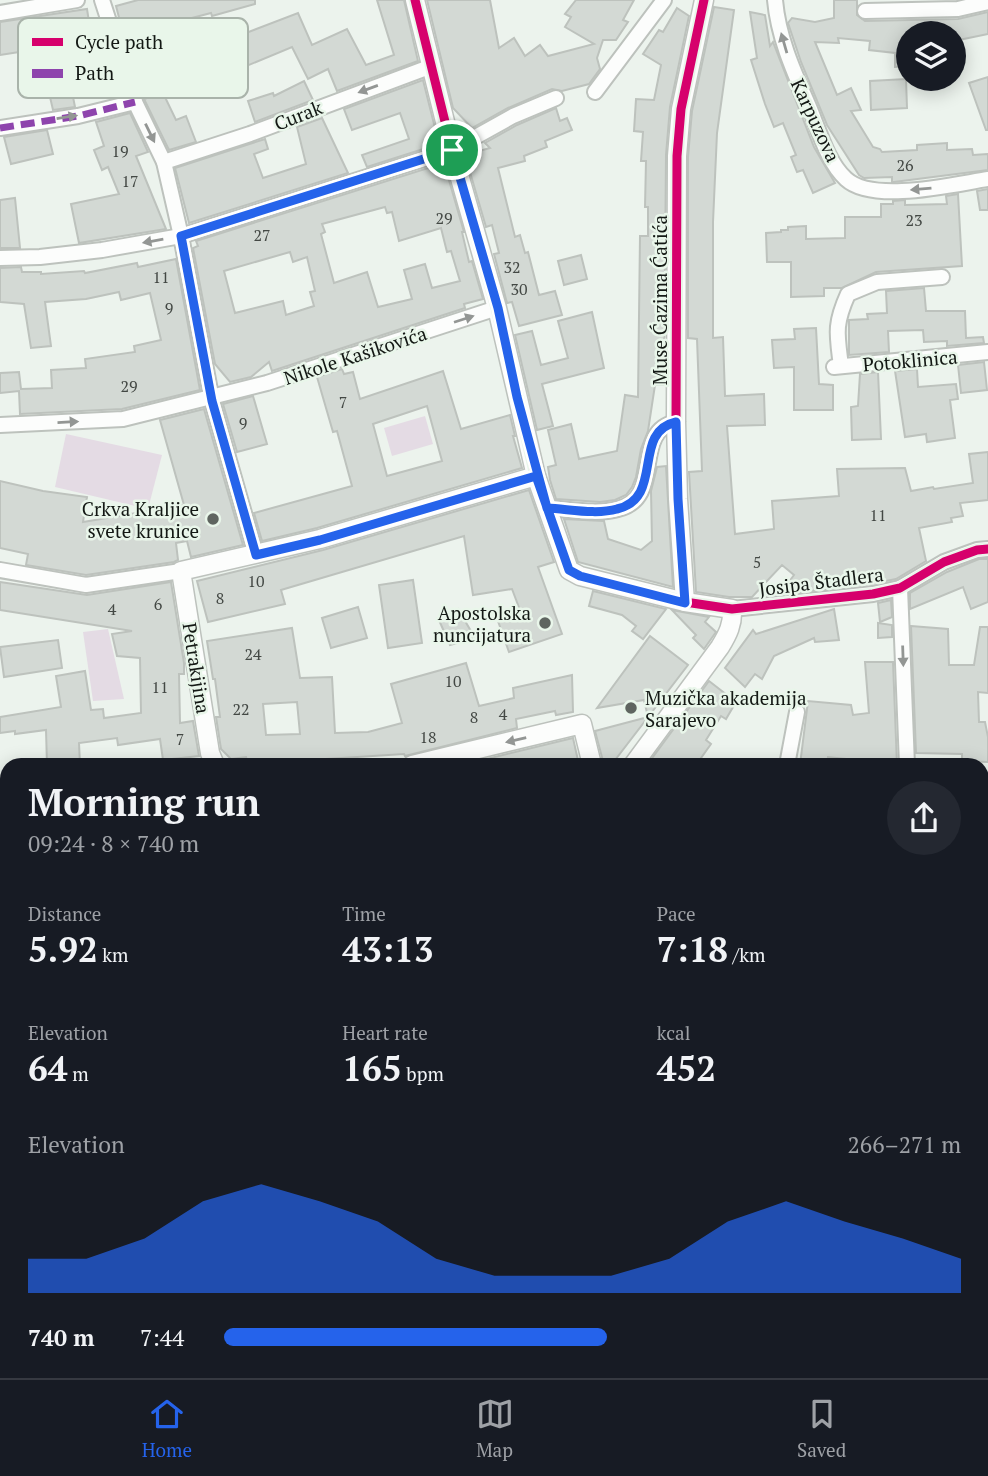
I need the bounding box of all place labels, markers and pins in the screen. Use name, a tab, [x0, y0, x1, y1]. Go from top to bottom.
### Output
pin	[422, 120, 482, 180]
place label: Crkva Kraljice svete krunice	[82, 496, 199, 543]
marker: Crkva Kraljice svete krunice	[205, 511, 221, 527]
place label: Apostolska nuncijatura	[433, 600, 531, 647]
marker: Apostolska nuncijatura	[537, 615, 553, 631]
place label: Muzička akademija Sarajevo	[645, 685, 807, 732]
marker: Muzička akademija Sarajevo	[623, 700, 639, 716]

